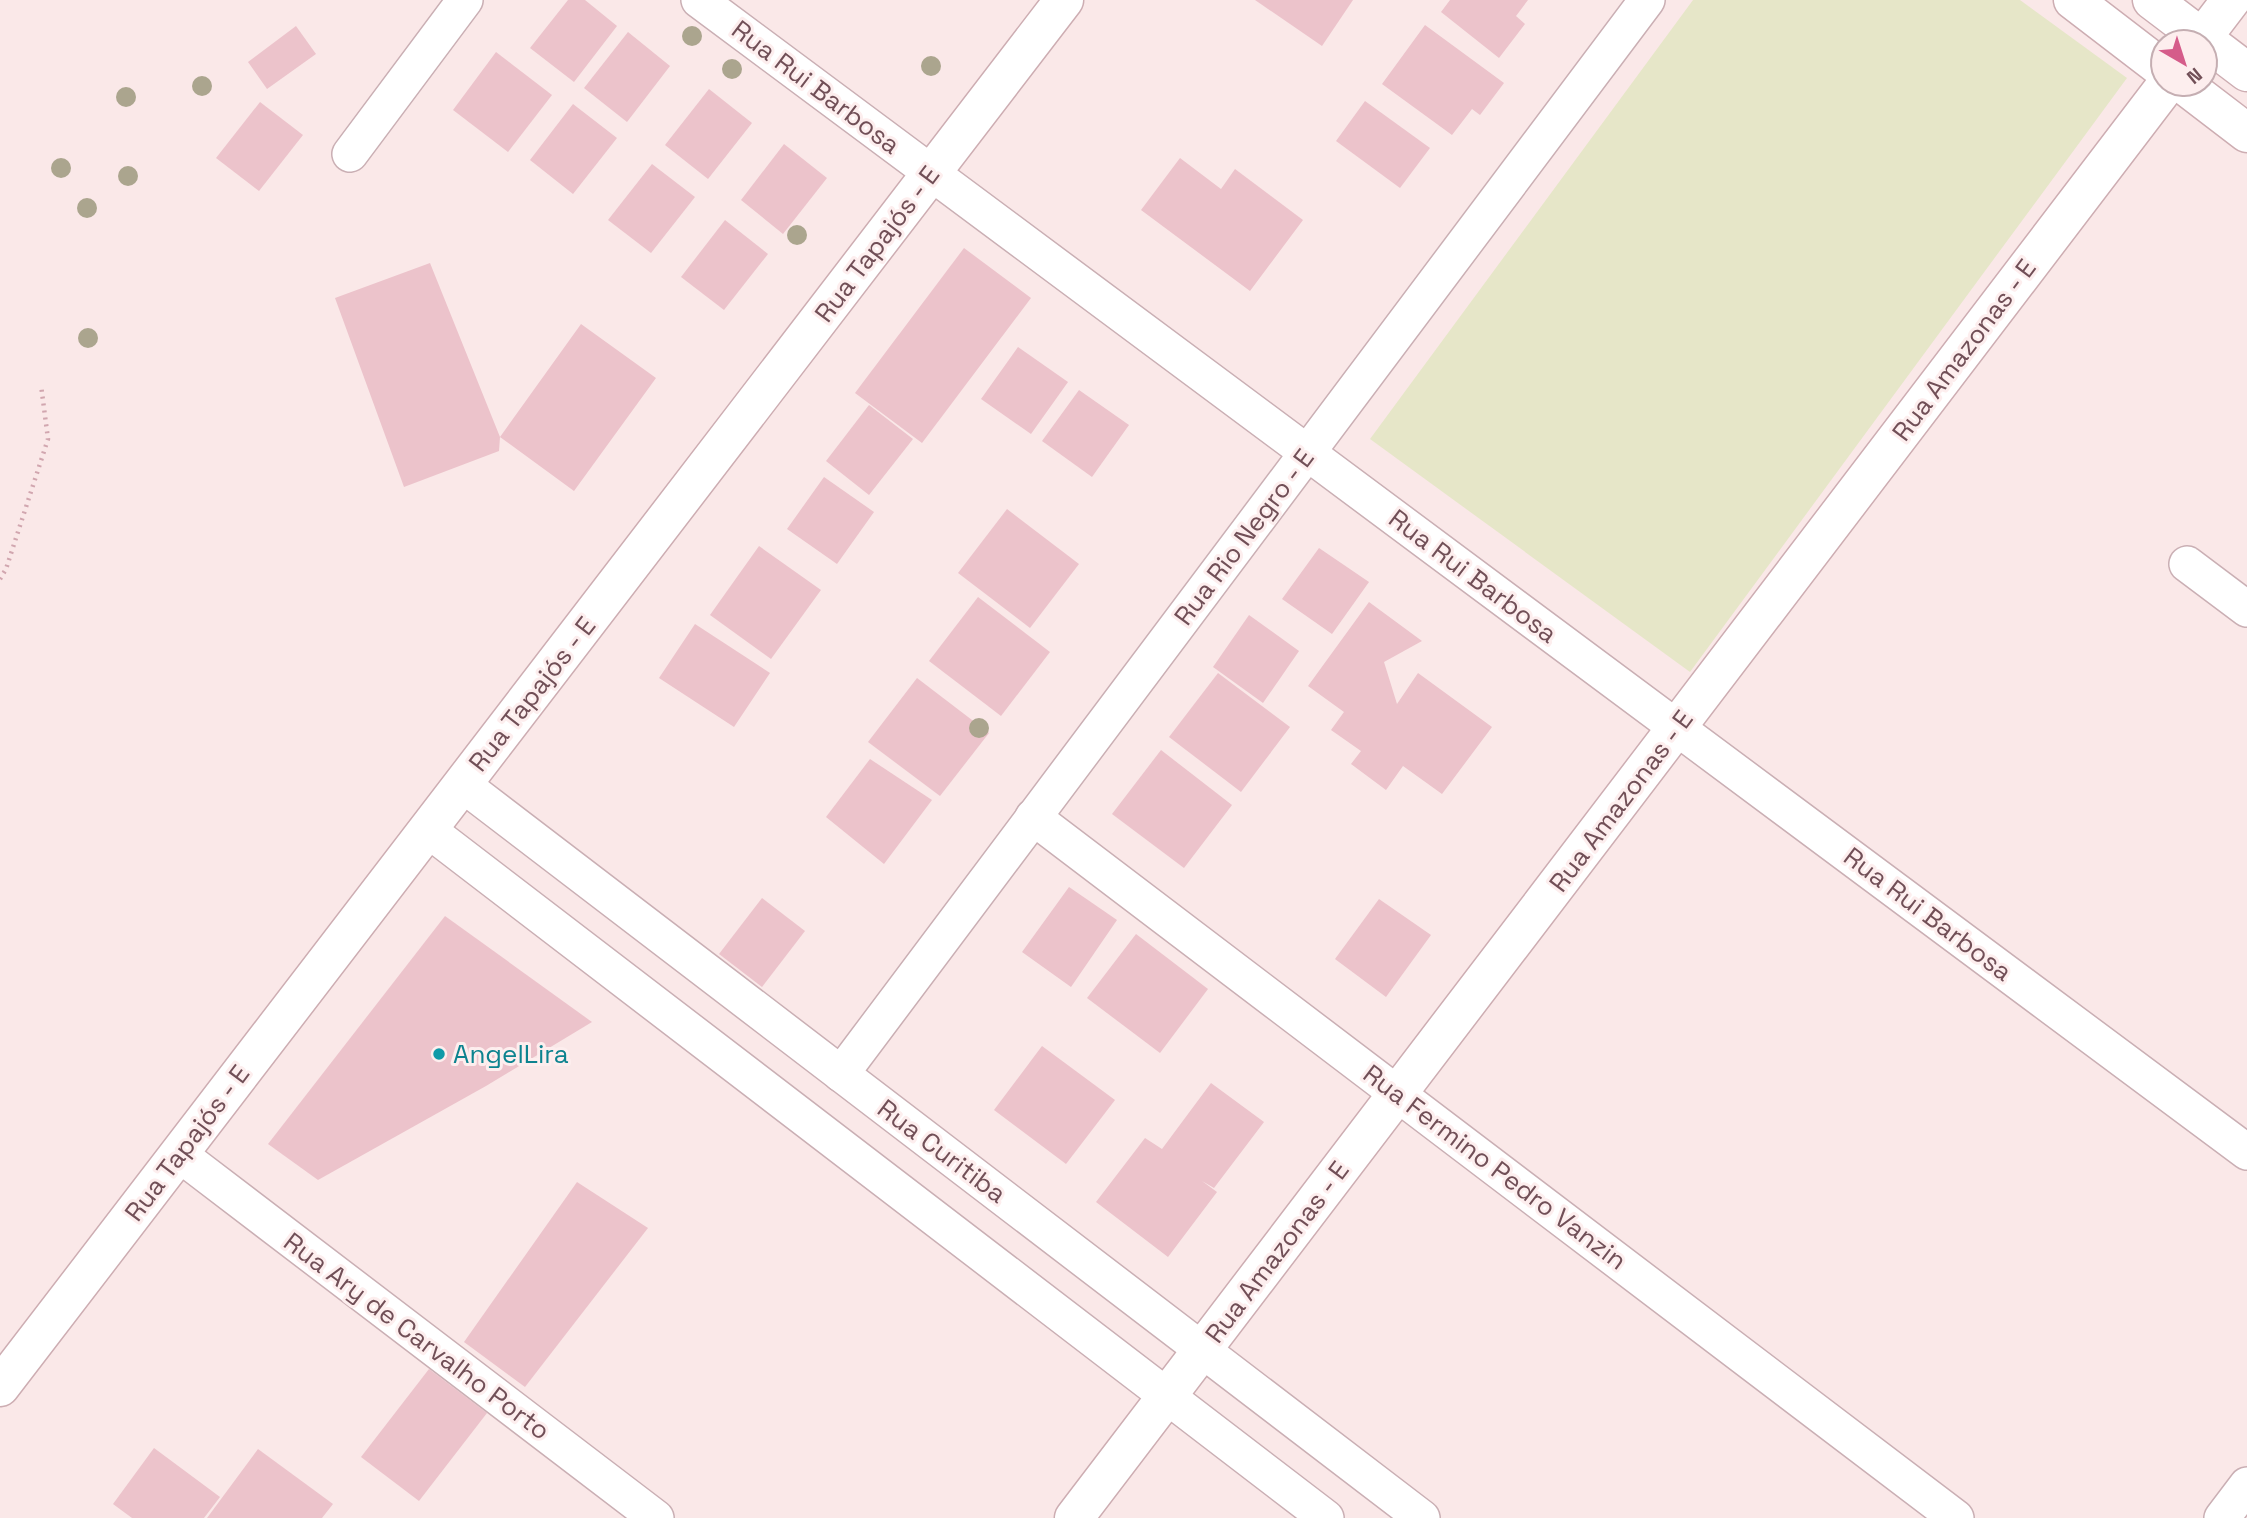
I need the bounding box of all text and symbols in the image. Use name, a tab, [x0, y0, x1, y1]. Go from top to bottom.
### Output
street label: Rua Rui Barbosa	[725, 12, 907, 162]
north arrow	[2149, 28, 2219, 98]
text: N	[2182, 62, 2207, 90]
street label: Rua Tapajós - E	[807, 159, 947, 329]
street label: Rua Amazonas - E	[1884, 252, 2044, 448]
street label: Rua Rio Negro - E	[1166, 442, 1322, 632]
street label: Rua Rui Barbosa	[1382, 501, 1564, 651]
street label: Rua Tapajós - E	[461, 610, 603, 778]
street label: Rua Amazonas - E	[1541, 703, 1701, 899]
street label: Rua Rui Barbosa	[1837, 839, 2019, 989]
place label: AngelLira	[453, 1037, 569, 1071]
marker: AngelLira	[431, 1046, 447, 1062]
street label: Rua Fermino Pedro Vanzin	[1356, 1057, 1634, 1277]
street label: Rua Tapajós - E	[117, 1058, 257, 1228]
street label: Rua Curitiba	[871, 1091, 1013, 1211]
street label: Rua Amazonas - E	[1197, 1154, 1357, 1350]
street label: Rua Ary de Carvalho Porto	[277, 1225, 557, 1447]

